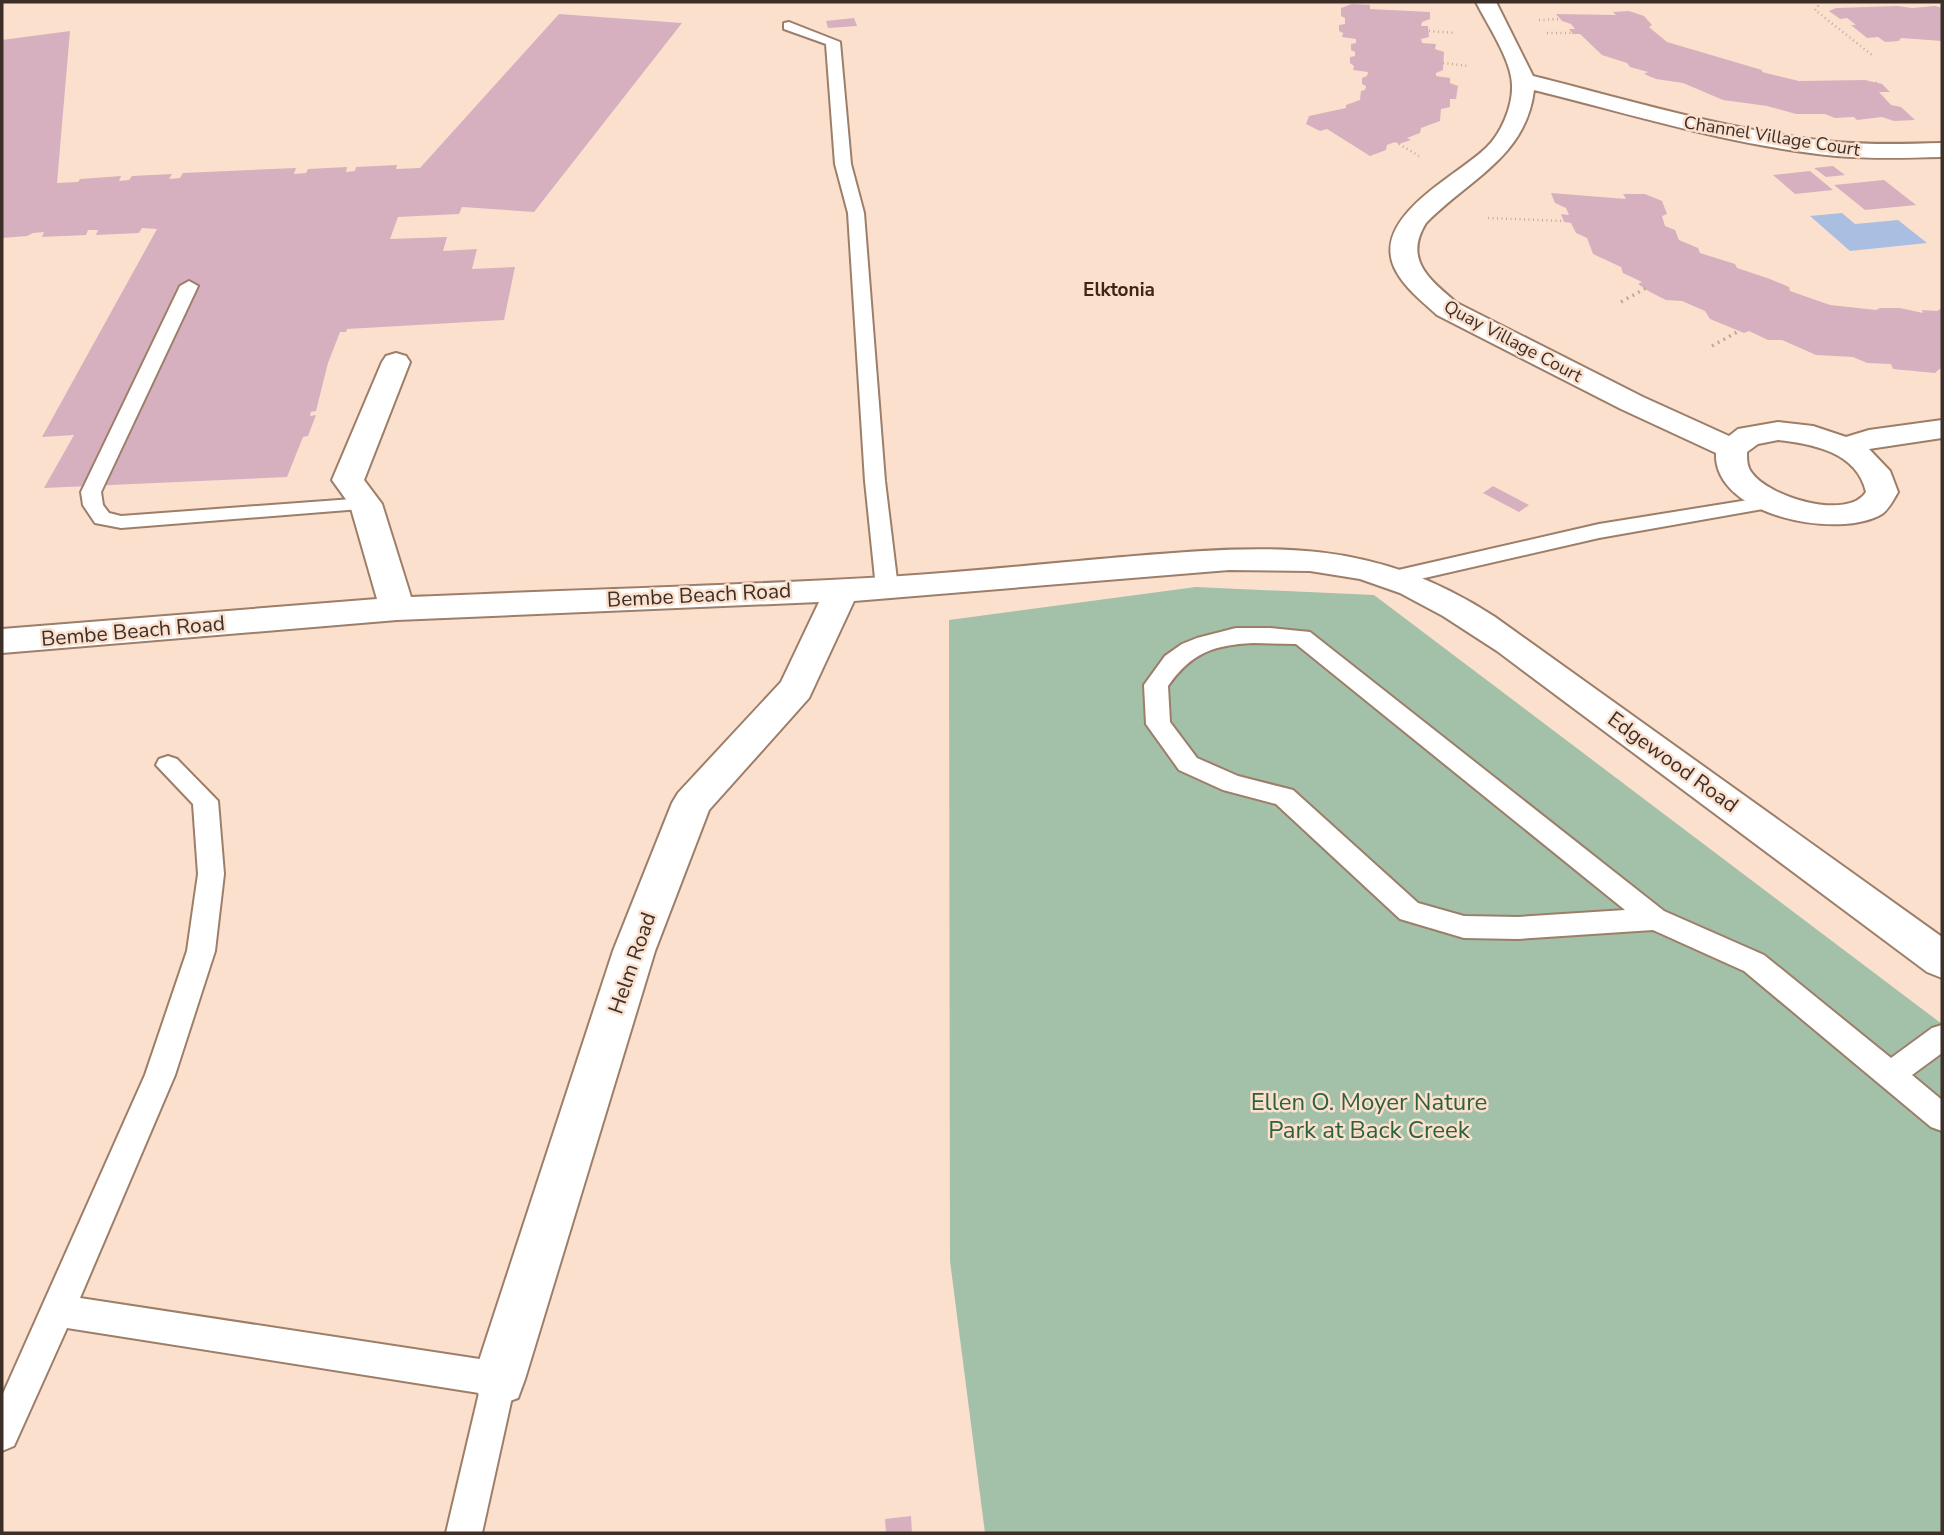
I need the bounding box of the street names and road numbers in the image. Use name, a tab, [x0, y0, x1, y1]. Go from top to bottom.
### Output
street label: Channel Village Court	[1682, 110, 1863, 162]
street label: Quay Village Court	[1440, 294, 1587, 388]
street label: Bembe Beach Road	[606, 576, 792, 614]
street label: Bembe Beach Road	[40, 609, 226, 653]
street label: Edgewood Road	[1602, 705, 1744, 819]
street label: Helm Road	[602, 909, 662, 1017]

